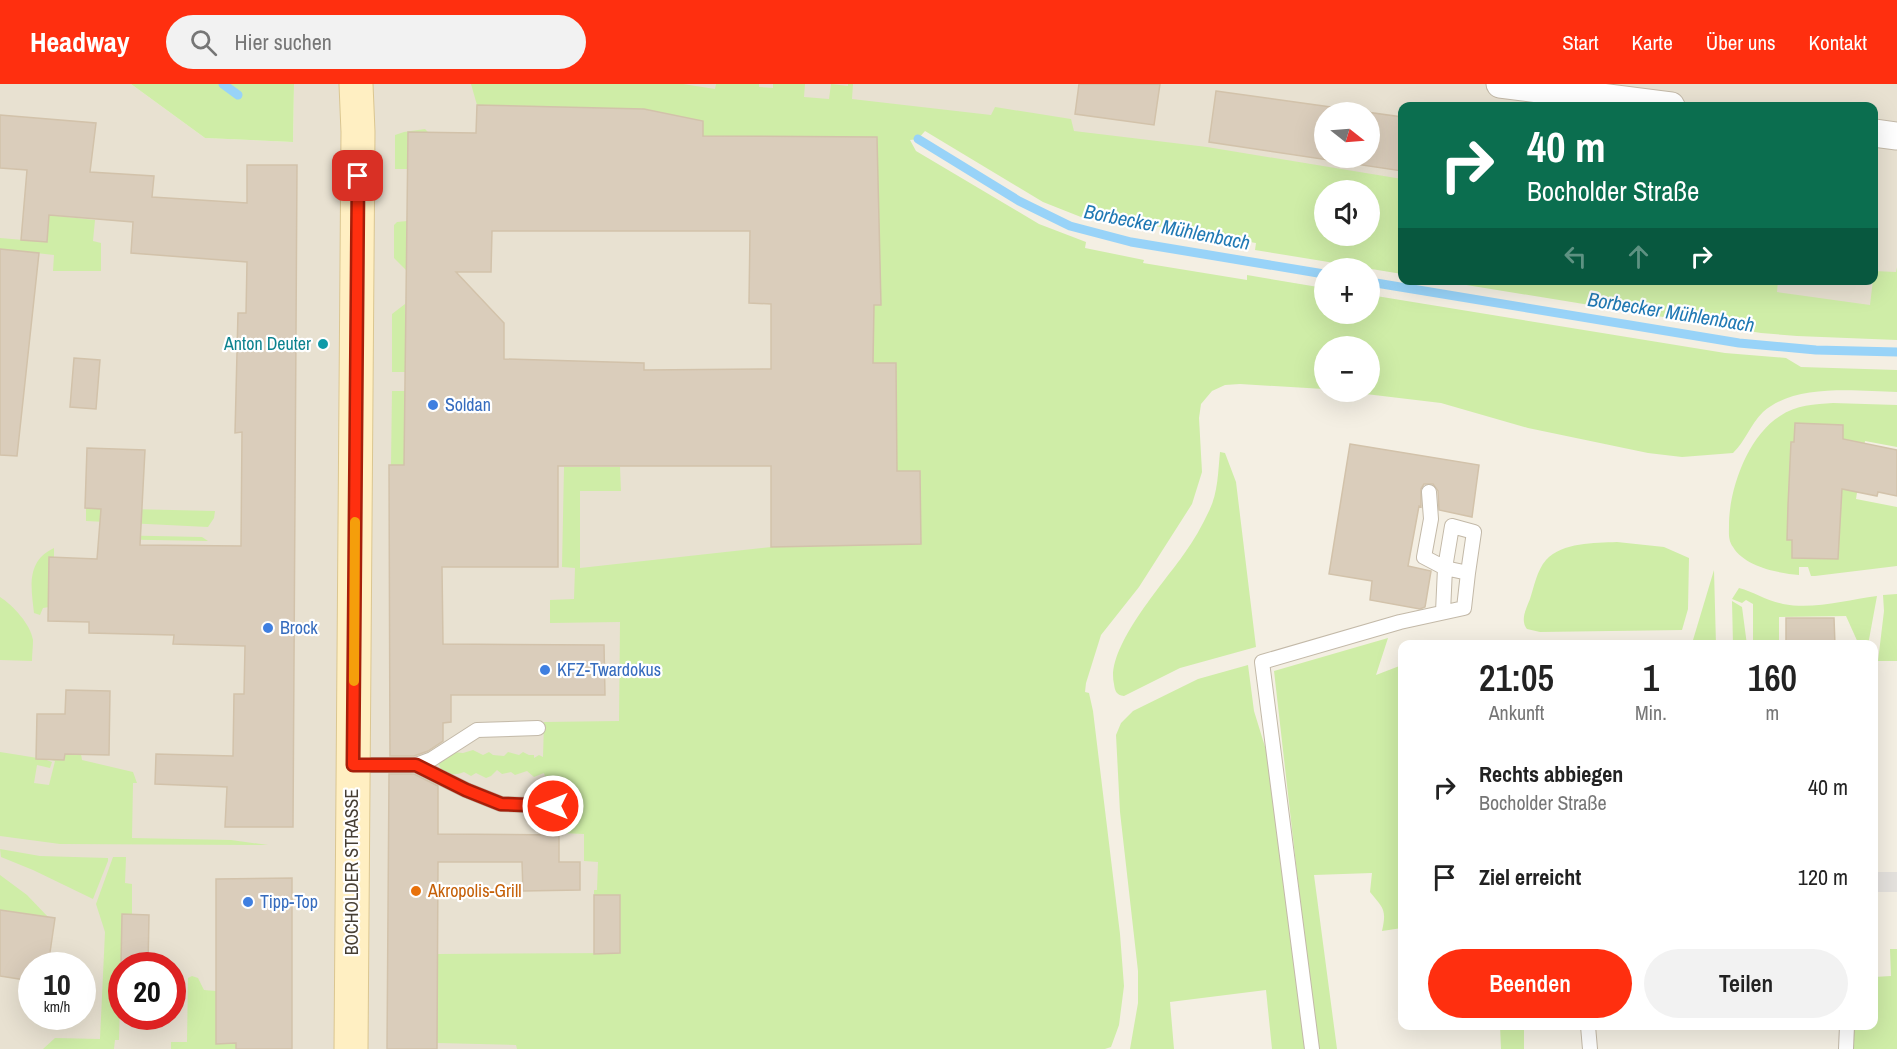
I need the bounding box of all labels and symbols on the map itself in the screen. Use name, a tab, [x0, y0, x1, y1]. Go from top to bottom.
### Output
north arrow	[1314, 102, 1380, 168]
pin	[332, 150, 383, 201]
water label: Borbecker Mühlenbach	[1082, 197, 1252, 256]
water label: Borbecker Mühlenbach	[1586, 285, 1756, 338]
place label: Anton Deuter	[223, 331, 311, 356]
marker: Anton Deuter	[316, 337, 330, 351]
place label: Soldan	[445, 392, 491, 417]
marker: Soldan	[426, 398, 440, 412]
place label: Brock	[280, 615, 318, 640]
marker: Brock	[261, 621, 275, 635]
place label: KFZ-Twardokus	[557, 657, 661, 682]
marker: KFZ-Twardokus	[538, 663, 552, 677]
position arrow	[521, 774, 585, 838]
street label: BOCHOLDER STRASSE	[339, 789, 364, 955]
place label: Akropolis-Grill	[427, 878, 522, 903]
marker: Akropolis-Grill	[409, 884, 423, 898]
place label: Tipp-Top	[260, 889, 318, 914]
marker: Tipp-Top	[241, 895, 255, 909]
speed limit sign: 20	[108, 952, 186, 1030]

